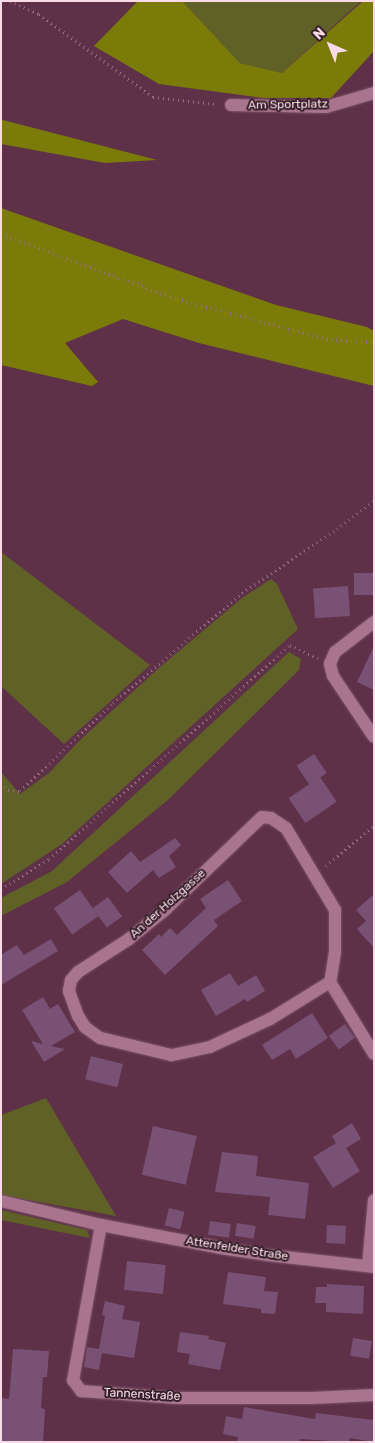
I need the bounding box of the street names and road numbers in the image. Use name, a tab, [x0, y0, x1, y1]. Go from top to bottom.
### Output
street label: Am Sportplatz	[248, 97, 328, 113]
street label: An der Holzgasse	[127, 866, 209, 942]
street label: Attenfelder Straße	[185, 1234, 289, 1264]
street label: Tannenstraße	[103, 1386, 181, 1404]

